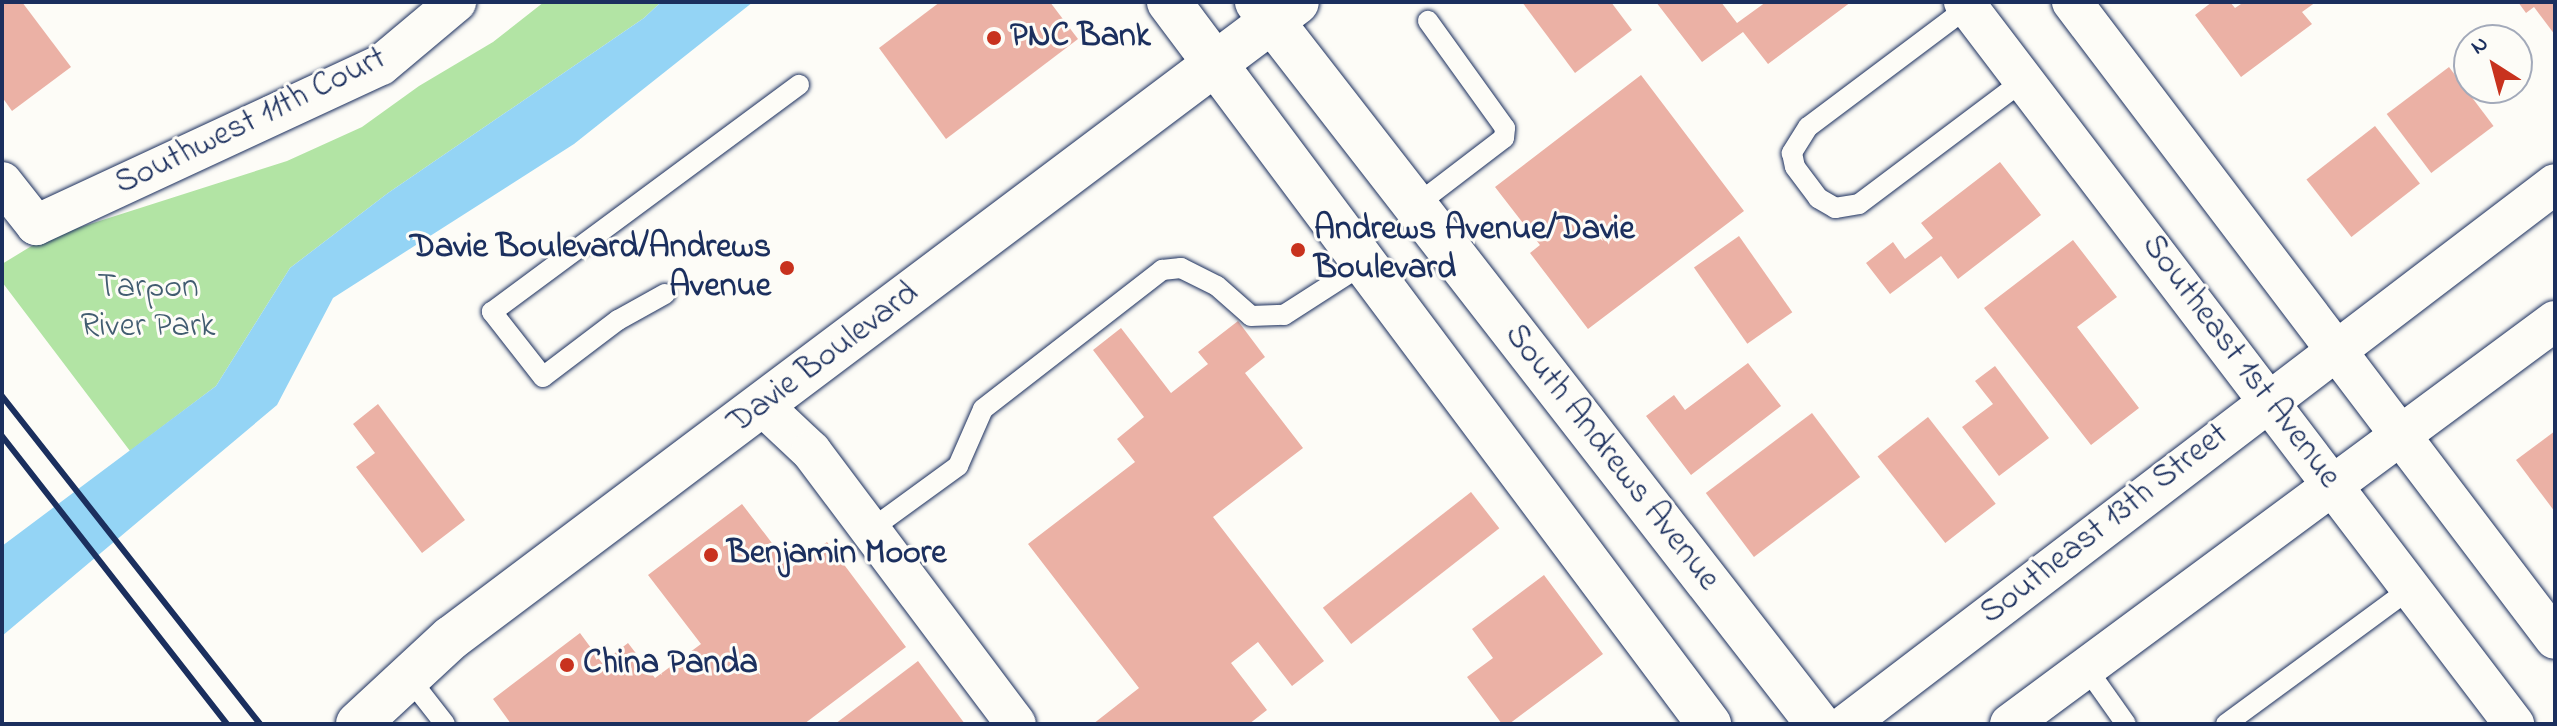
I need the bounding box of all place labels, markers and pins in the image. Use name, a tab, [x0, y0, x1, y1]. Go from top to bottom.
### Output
place label: PNC Bank	[1010, 18, 1151, 58]
marker: PNC Bank	[985, 29, 1003, 47]
place label: Andrews Avenue/Davie Boulevard	[1314, 210, 1635, 290]
place label: Davie Boulevard/Andrews Avenue	[410, 228, 771, 308]
marker: Andrews Avenue/Davie Boulevard	[1289, 241, 1307, 259]
marker: Davie Boulevard/Andrews Avenue	[778, 259, 796, 277]
place label: Benjamin Moore	[727, 535, 947, 575]
marker: Benjamin Moore	[702, 546, 720, 564]
place label: China Panda	[583, 645, 758, 685]
marker: China Panda	[558, 656, 576, 674]

